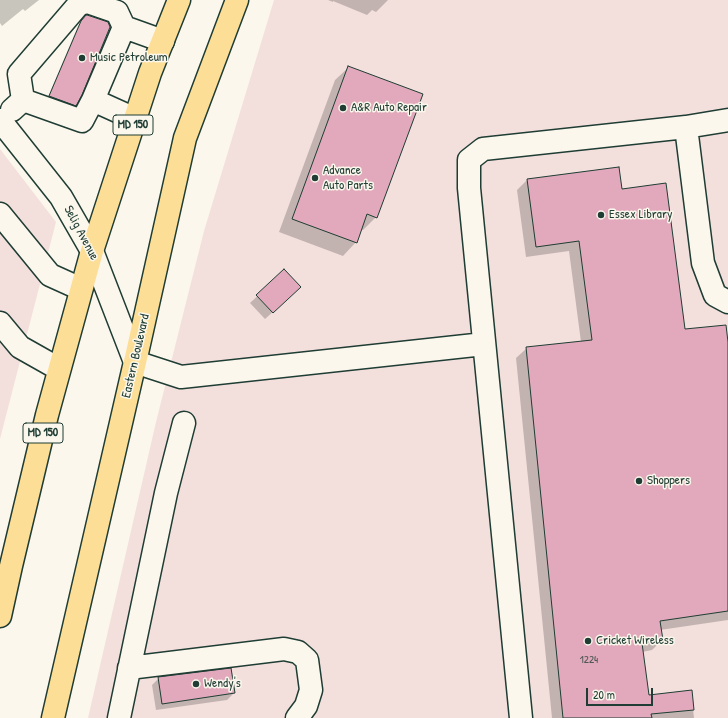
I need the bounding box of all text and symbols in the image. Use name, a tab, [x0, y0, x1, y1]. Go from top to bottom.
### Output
place label: Music Petroleum	[90, 50, 168, 66]
marker: Music Petroleum	[77, 53, 87, 63]
place label: A&R Auto Repair	[351, 100, 427, 116]
marker: A&R Auto Repair	[338, 103, 348, 113]
road number: MD 150	[113, 115, 153, 135]
place label: Advance Auto Parts	[323, 163, 373, 194]
marker: Advance Auto Parts	[310, 173, 320, 183]
street label: Selig Avenue	[60, 203, 102, 263]
place label: Essex Library	[609, 207, 672, 223]
marker: Essex Library	[596, 210, 606, 220]
street label: Eastern Boulevard	[119, 313, 153, 399]
road number: MD 150	[23, 423, 63, 443]
place label: Shoppers	[647, 473, 690, 489]
marker: Shoppers	[634, 476, 644, 486]
place label: Cricket Wireless	[596, 633, 674, 649]
marker: Cricket Wireless	[583, 636, 593, 646]
house number: 1224	[580, 653, 598, 667]
place label: Wendy's	[204, 676, 241, 692]
marker: Wendy's	[191, 679, 201, 689]
scale bar	[588, 680, 655, 706]
text: 20 m	[593, 686, 615, 703]

